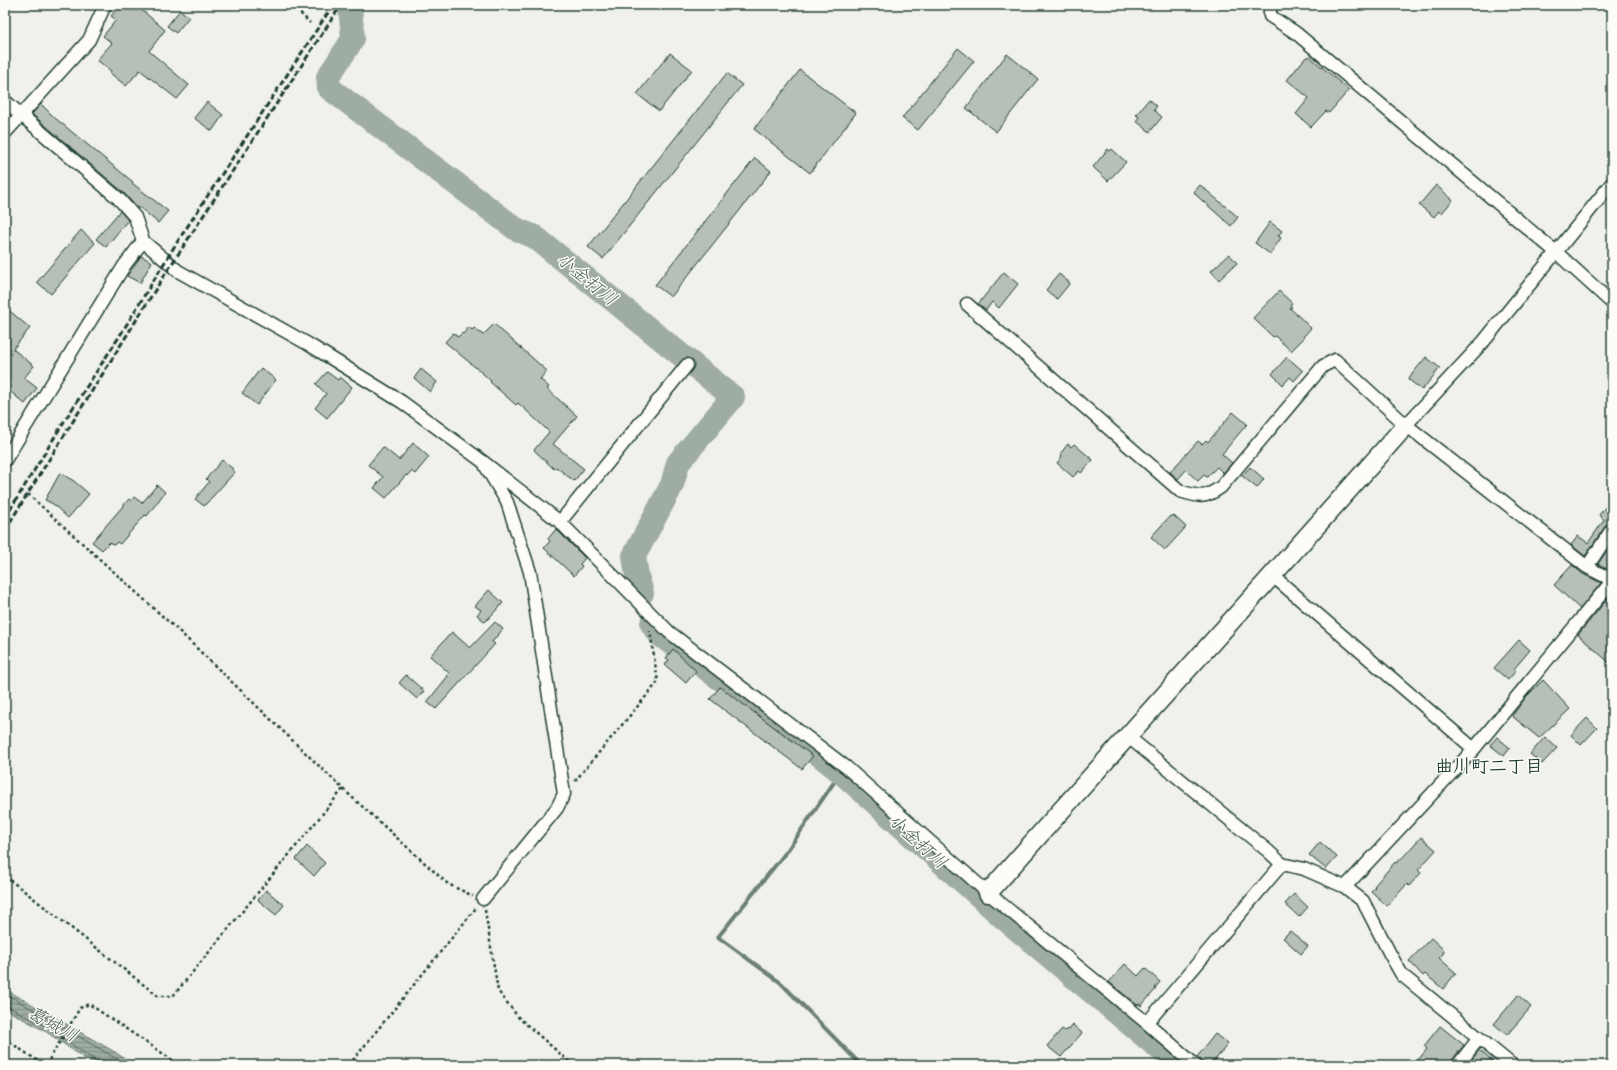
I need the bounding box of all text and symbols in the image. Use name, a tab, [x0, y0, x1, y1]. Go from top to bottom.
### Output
water label: 小金打川	[552, 248, 622, 310]
district label: 曲川町二丁目	[1435, 755, 1543, 777]
water label: 小金打川	[884, 809, 952, 873]
water label: 葛城川	[24, 1001, 82, 1047]

